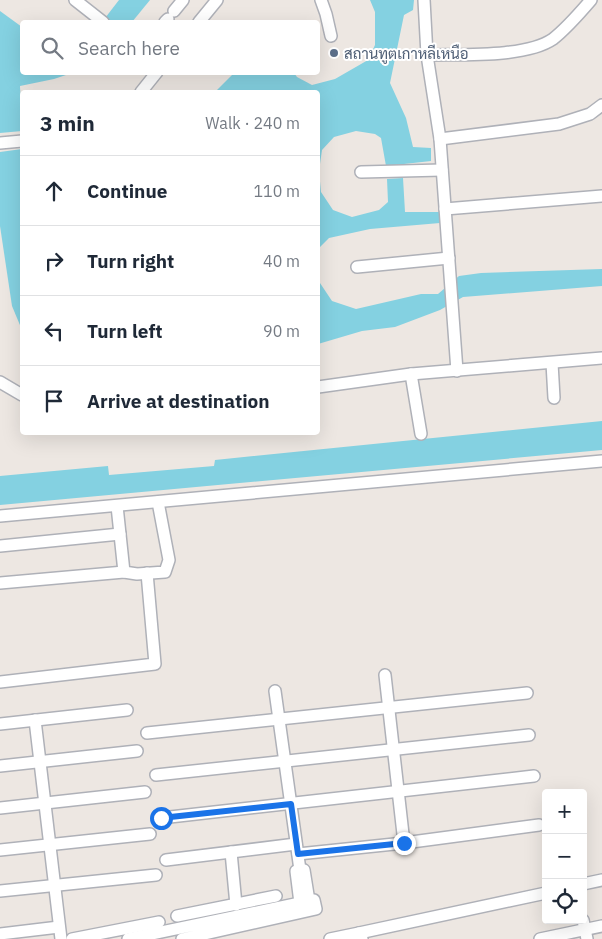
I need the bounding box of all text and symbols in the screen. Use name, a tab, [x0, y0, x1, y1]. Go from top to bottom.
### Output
search box	[20, 20, 320, 75]
icon: search	[38, 34, 66, 62]
text: Search here	[78, 36, 180, 60]
place label: สถานทูตเกาหลีเหนือ	[344, 44, 469, 64]
marker: สถานทูตเกาหลีเหนือ	[328, 47, 340, 59]
text: 3 min	[40, 109, 95, 137]
text: Walk · 240 m	[205, 113, 300, 133]
icon: ahead	[40, 177, 68, 205]
text: Continue	[87, 179, 167, 203]
text: 110 m	[253, 181, 300, 201]
icon: right	[40, 247, 68, 275]
text: Turn right	[87, 249, 174, 273]
text: 40 m	[263, 251, 300, 271]
icon: left	[40, 317, 68, 345]
text: Turn left	[87, 319, 163, 343]
text: 90 m	[263, 321, 300, 341]
icon: arrive	[40, 387, 68, 415]
text: Arrive at destination	[87, 389, 270, 413]
map controls	[542, 789, 587, 924]
button: +	[542, 789, 587, 834]
route start	[150, 807, 173, 830]
route end	[393, 832, 416, 855]
button: −	[542, 834, 587, 879]
button: locate	[542, 879, 587, 924]

